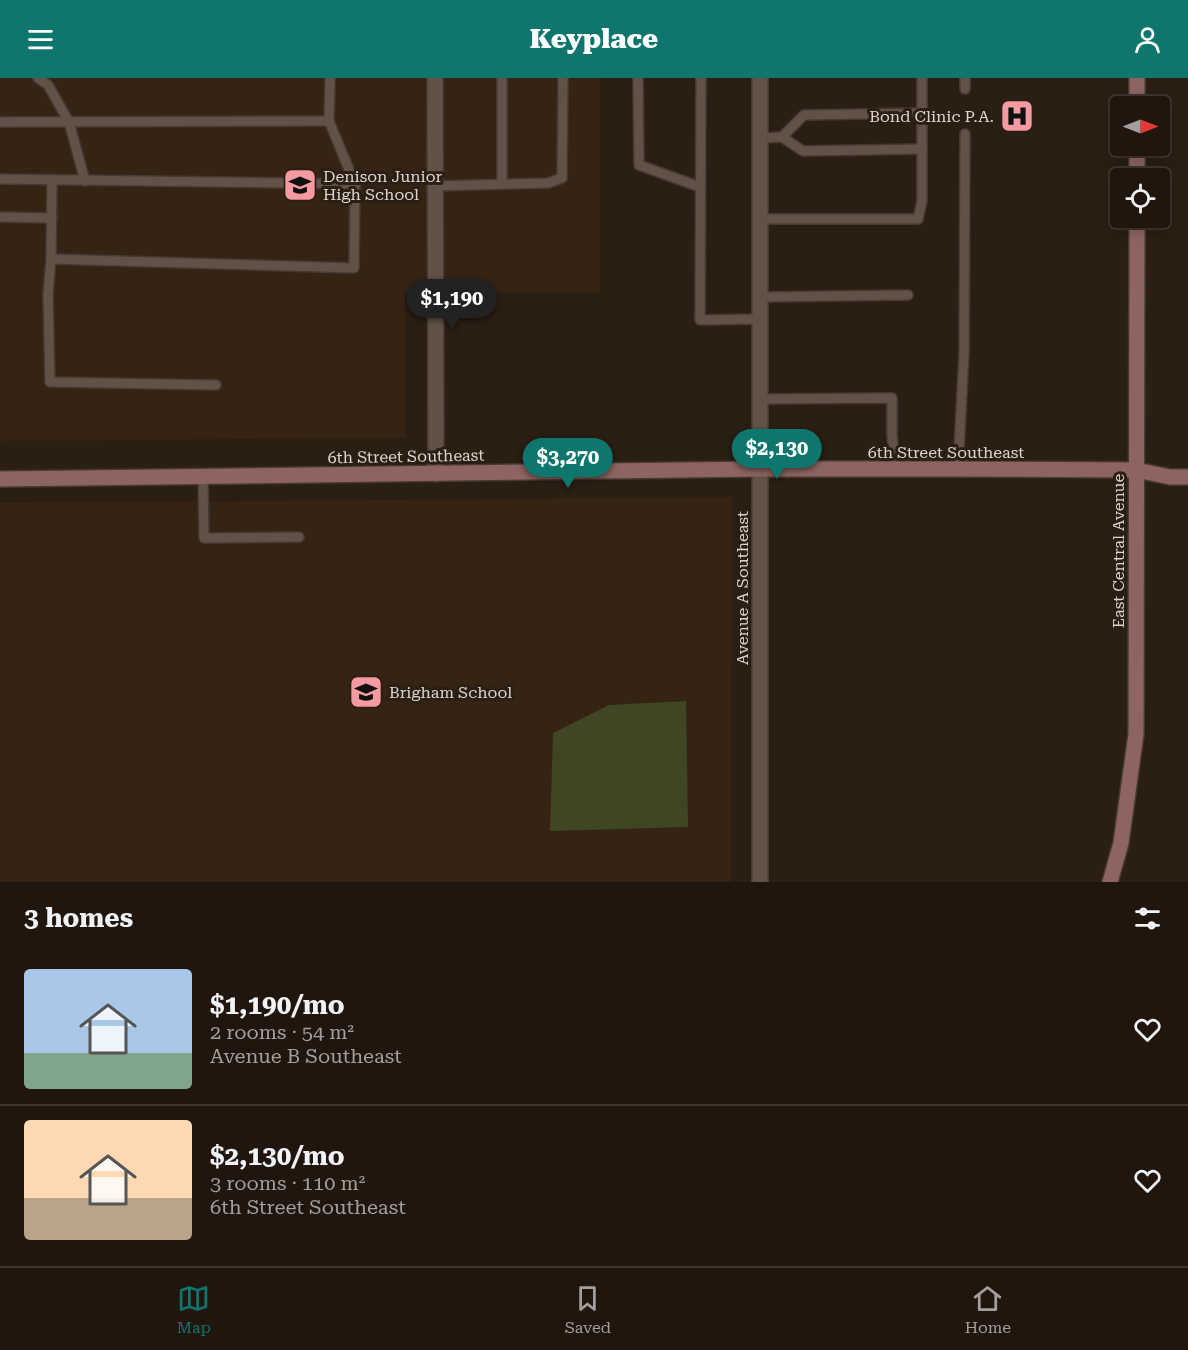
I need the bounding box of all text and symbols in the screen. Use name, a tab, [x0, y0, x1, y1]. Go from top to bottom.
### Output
icon: menu	[24, 23, 57, 56]
text: Keyplace	[530, 23, 658, 55]
icon: person	[1131, 23, 1164, 56]
north arrow	[1110, 96, 1170, 156]
map controls	[1110, 96, 1170, 228]
hospital icon: Bond Clinic P.A.	[999, 98, 1035, 134]
place label: Bond Clinic P.A.	[869, 107, 994, 126]
school or university icon: Denison Junior High School	[282, 167, 318, 203]
place label: Denison Junior High School	[323, 167, 442, 204]
button: locate	[1110, 168, 1170, 228]
pin: $1,190	[403, 279, 501, 330]
text: $1,190	[421, 286, 483, 310]
pin: $2,130	[728, 429, 826, 480]
text: $2,130	[746, 436, 808, 460]
pin: $3,270	[519, 438, 617, 489]
street label: 6th Street Southeast	[868, 443, 1024, 462]
text: $3,270	[537, 445, 599, 469]
street label: 6th Street Southeast	[328, 446, 484, 467]
street label: East Central Avenue	[1109, 473, 1128, 628]
street label: Avenue A Southeast	[733, 511, 752, 665]
school or university icon: Brigham School	[348, 674, 384, 710]
place label: Brigham School	[389, 683, 512, 702]
icon: filters	[1131, 902, 1164, 935]
text: 3 homes	[24, 903, 133, 933]
text: $1,190/mo	[210, 990, 345, 1020]
icon: home	[72, 993, 144, 1065]
icon: heart	[1131, 1013, 1164, 1046]
text: 2 rooms · 54 m²	[210, 1020, 354, 1044]
text: Avenue B Southeast	[210, 1044, 402, 1068]
text: $2,130/mo	[210, 1141, 345, 1171]
icon: home	[72, 1144, 144, 1216]
icon: heart	[1131, 1164, 1164, 1197]
text: 3 rooms · 110 m²	[210, 1171, 365, 1195]
text: 6th Street Southeast	[210, 1195, 406, 1219]
tab: Map	[177, 1282, 211, 1337]
tab: Saved	[565, 1282, 611, 1337]
tab: Home	[965, 1282, 1011, 1337]

